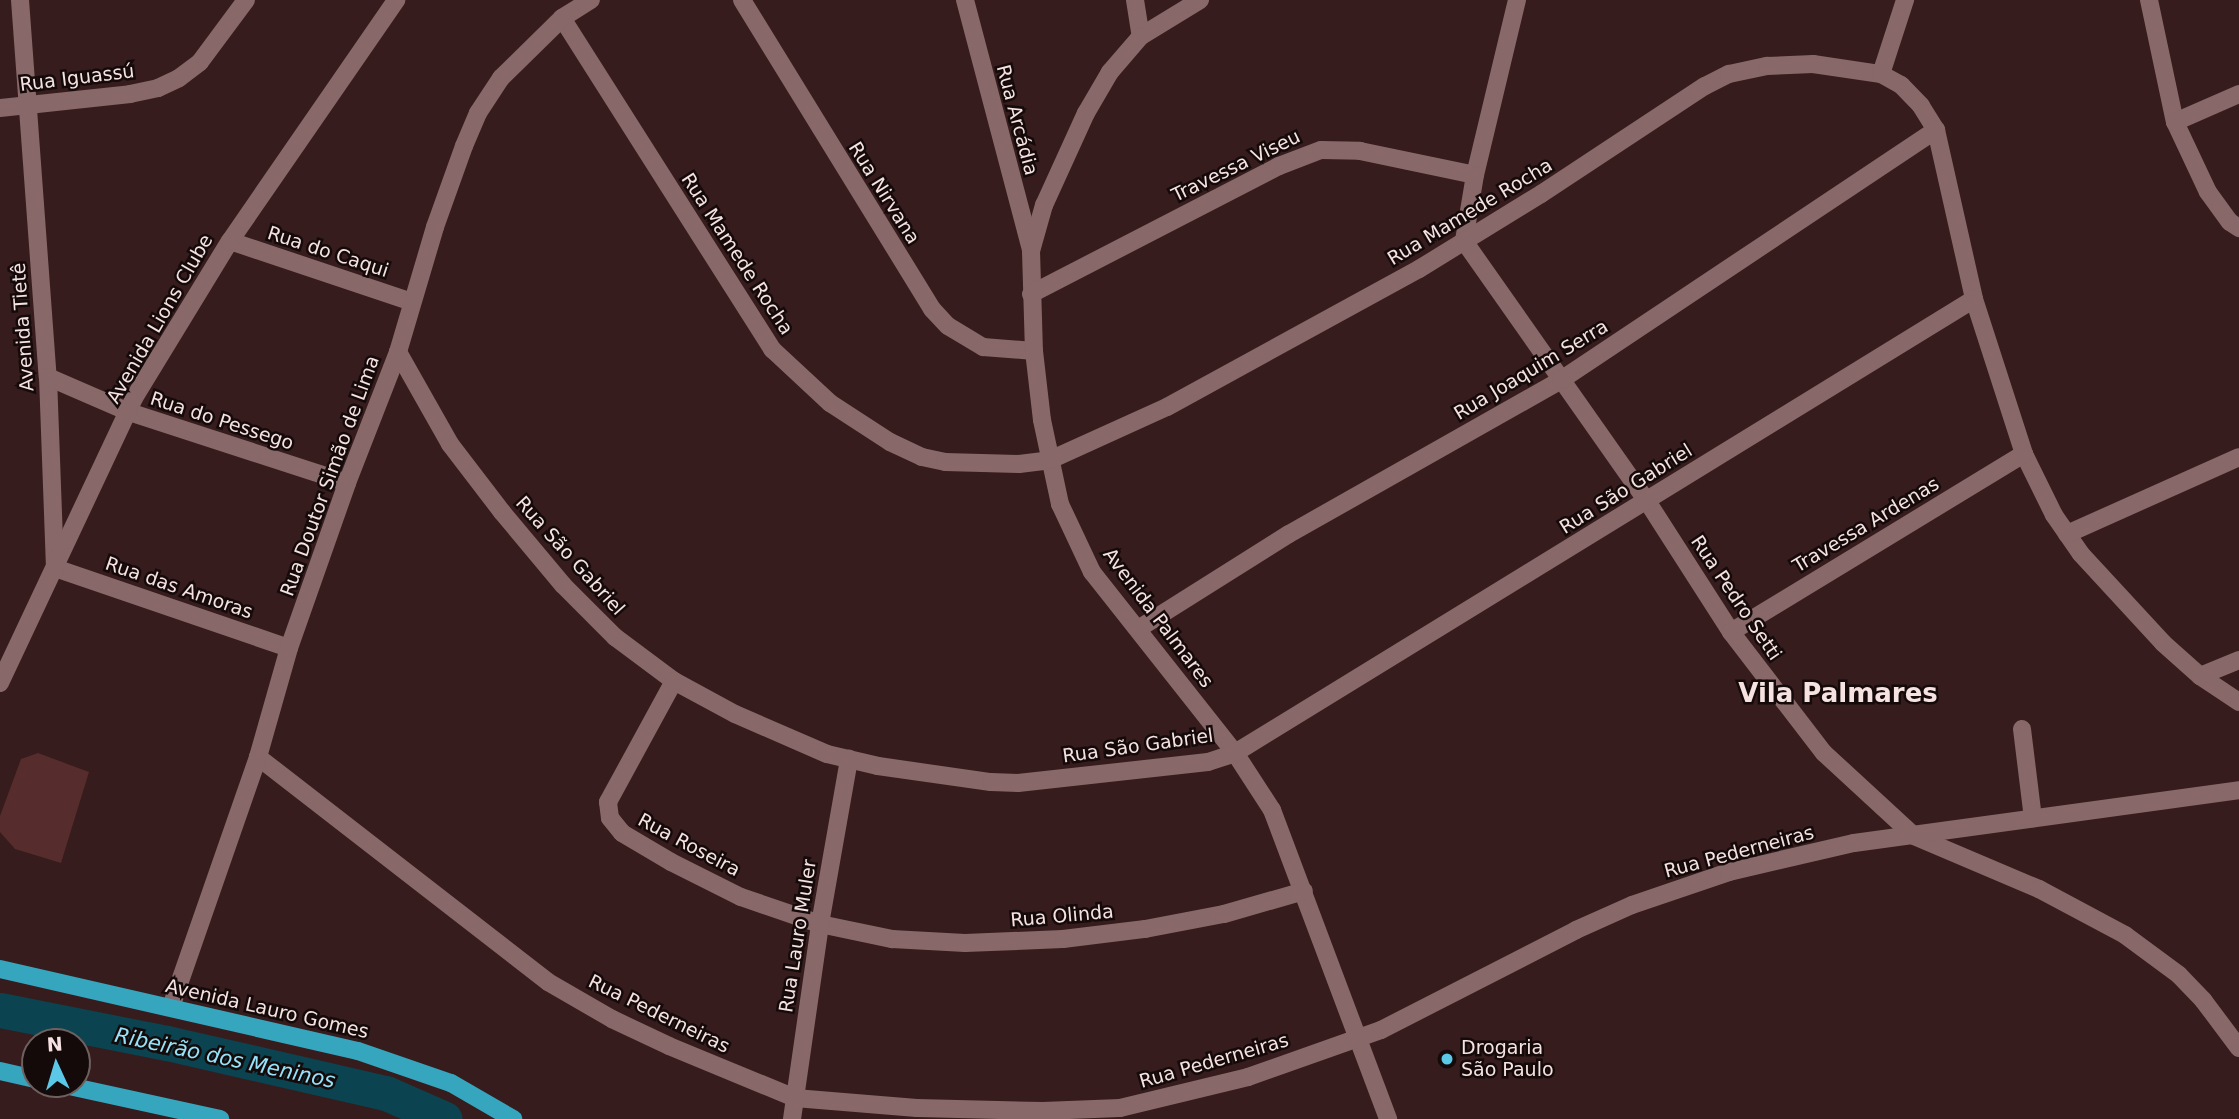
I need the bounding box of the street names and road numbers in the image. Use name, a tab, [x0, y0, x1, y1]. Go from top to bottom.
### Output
street label: Rua Iguassú	[18, 60, 136, 96]
street label: Rua Arcádia	[991, 62, 1043, 178]
street label: Travessa Viseu	[1168, 125, 1304, 207]
street label: Rua Nirvana	[844, 138, 924, 248]
street label: Rua Mamede Rocha	[1383, 154, 1557, 270]
street label: Rua Mamede Rocha	[676, 169, 798, 339]
street label: Rua do Caqui	[265, 222, 391, 282]
street label: Avenida Lions Clube	[102, 230, 218, 408]
street label: Avenida Tietê	[7, 262, 39, 392]
street label: Rua Joaquim Serra	[1450, 315, 1612, 425]
street label: Rua Doutor Simão de Lima	[276, 353, 384, 599]
street label: Rua do Pessego	[147, 387, 297, 455]
street label: Rua São Gabriel	[1556, 439, 1696, 539]
street label: Travessa Ardenas	[1789, 472, 1943, 578]
street label: Rua São Gabriel	[511, 492, 629, 620]
street label: Rua Pedro Setti	[1686, 531, 1786, 665]
street label: Avenida Palmares	[1098, 544, 1218, 692]
street label: Rua das Amoras	[102, 552, 256, 624]
street label: Rua São Gabriel	[1061, 724, 1215, 768]
street label: Rua Roseira	[634, 809, 744, 881]
street label: Rua Pederneiras	[1662, 821, 1816, 883]
street label: Rua Lauro Muler	[775, 858, 821, 1014]
street label: Rua Olinda	[1010, 900, 1114, 932]
street label: Rua Pederneiras	[585, 970, 733, 1058]
street label: Avenida Lauro Gomes	[163, 975, 371, 1043]
street label: Rua Pederneiras	[1137, 1029, 1291, 1093]

